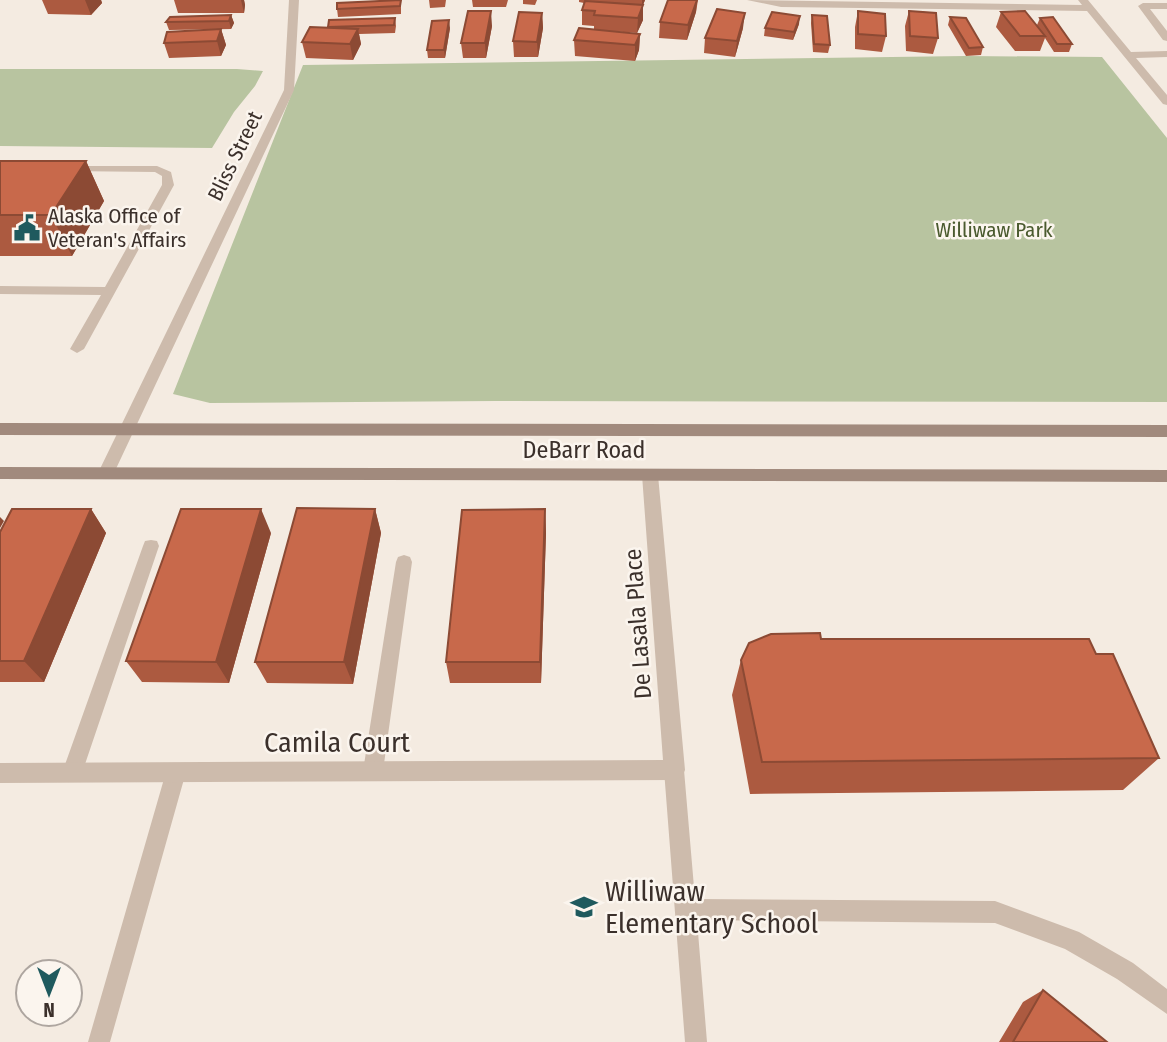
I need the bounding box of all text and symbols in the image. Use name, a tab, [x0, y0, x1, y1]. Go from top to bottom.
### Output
street label: Bliss Street	[202, 107, 268, 205]
place label: Alaska Office of Veteran's Affairs	[48, 203, 186, 253]
public building icon: Alaska Office of Veteran's Affairs	[12, 213, 42, 243]
park label: Williwaw Park	[935, 217, 1053, 243]
street label: DeBarr Road	[523, 436, 645, 464]
street label: De Lasala Place	[619, 548, 657, 700]
street label: Camila Court	[264, 726, 411, 759]
place label: Williwaw Elementary School	[605, 875, 818, 940]
school or university icon: Williwaw Elementary School	[569, 892, 599, 922]
north arrow	[14, 958, 84, 1028]
text: N	[43, 998, 55, 1021]

